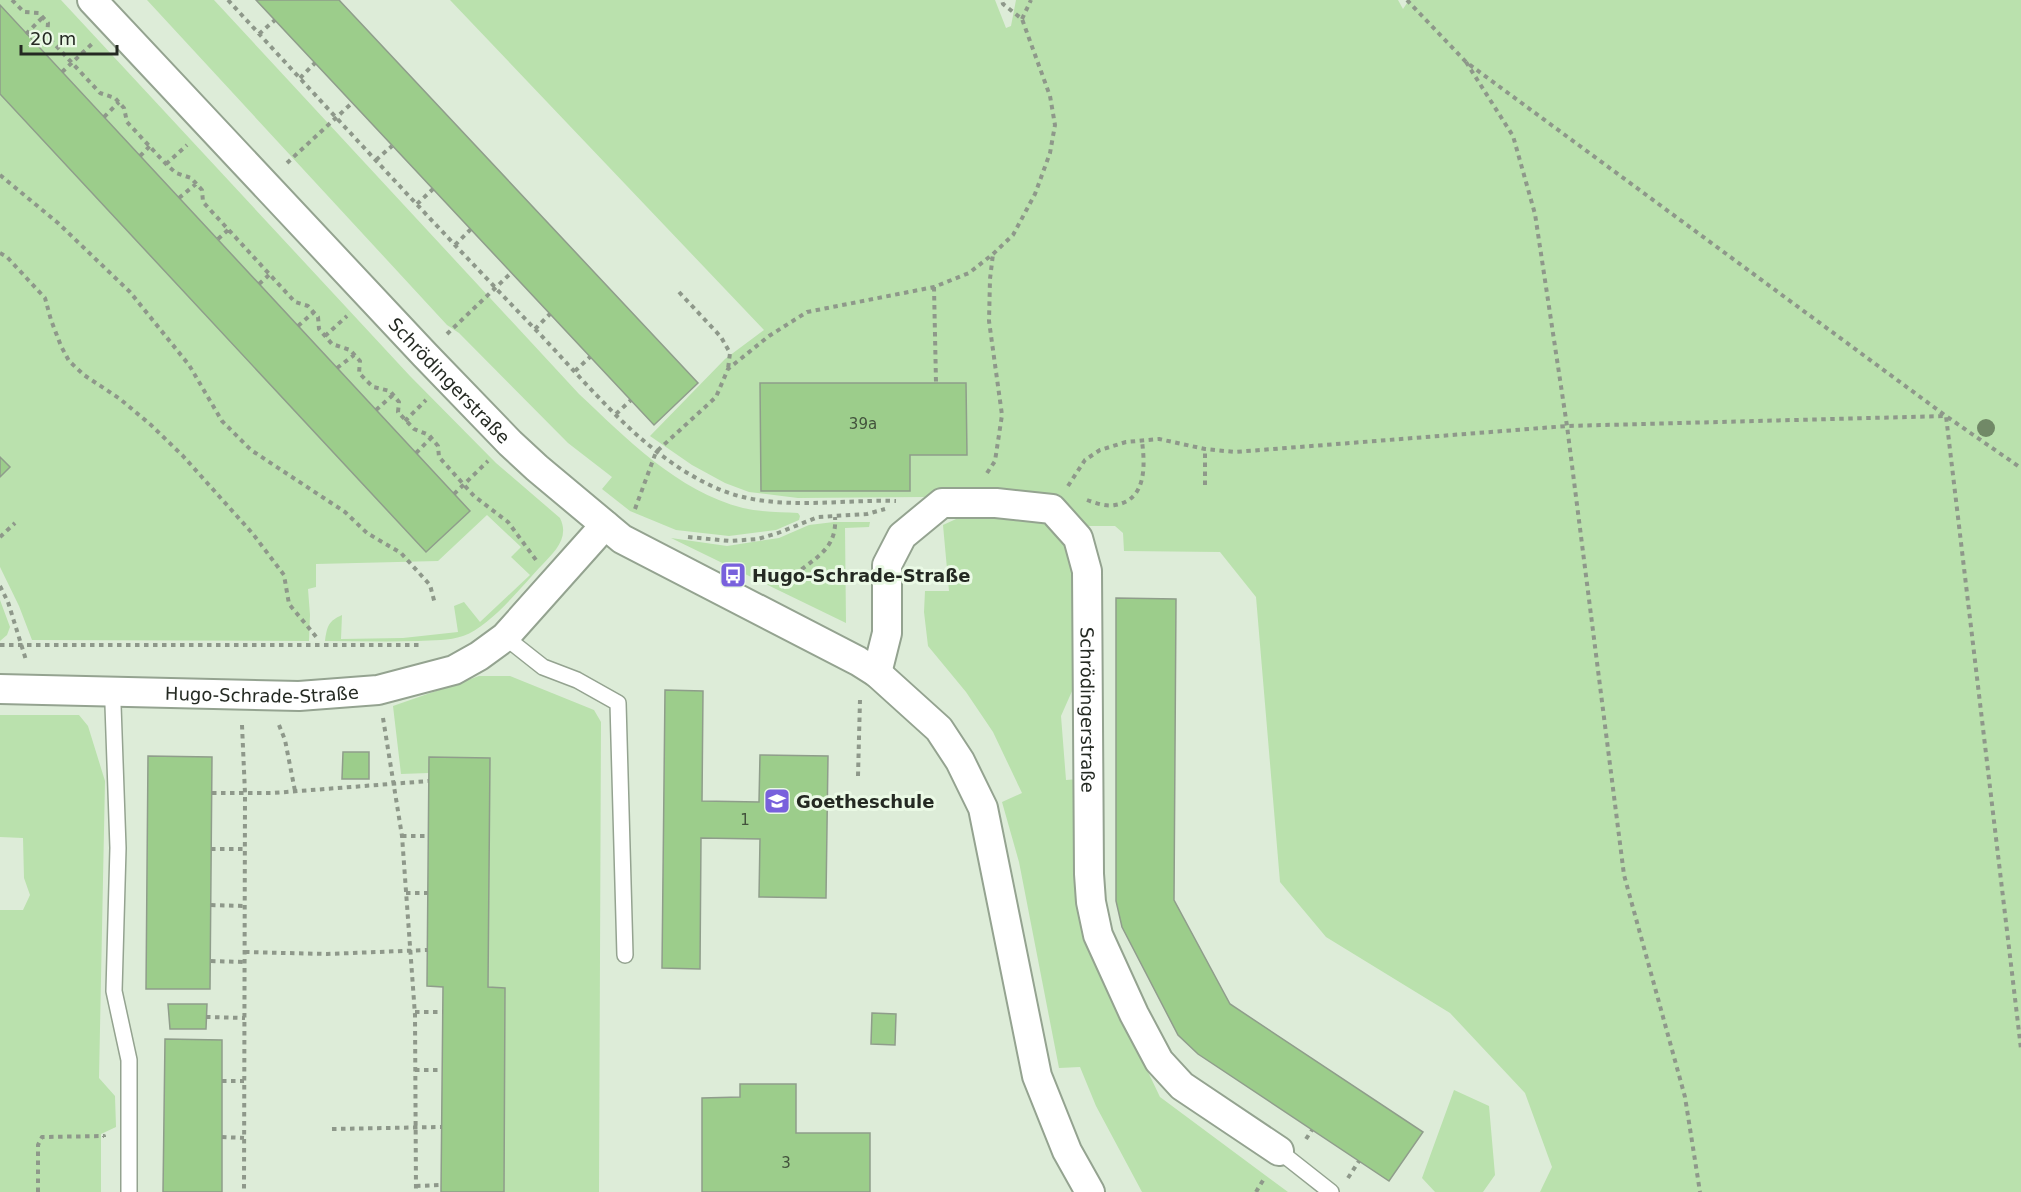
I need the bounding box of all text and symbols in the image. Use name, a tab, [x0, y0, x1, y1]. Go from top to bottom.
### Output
scale bar	[21, 18, 117, 56]
text: 20 m	[30, 28, 76, 49]
street label: Schrödingerstraße	[385, 313, 515, 447]
house number: 39a	[849, 415, 877, 433]
bus stop icon: Hugo-Schrade-Straße	[718, 560, 748, 590]
place label: Hugo-Schrade-Straße	[752, 565, 970, 586]
street label: Schrödingerstraße	[1077, 627, 1099, 793]
street label: Hugo-Schrade-Straße	[165, 681, 359, 707]
school or university icon: Goetheschule	[762, 786, 792, 816]
place label: Goetheschule	[796, 791, 934, 812]
house number: 1	[740, 811, 750, 829]
house number: 3	[781, 1154, 791, 1172]

